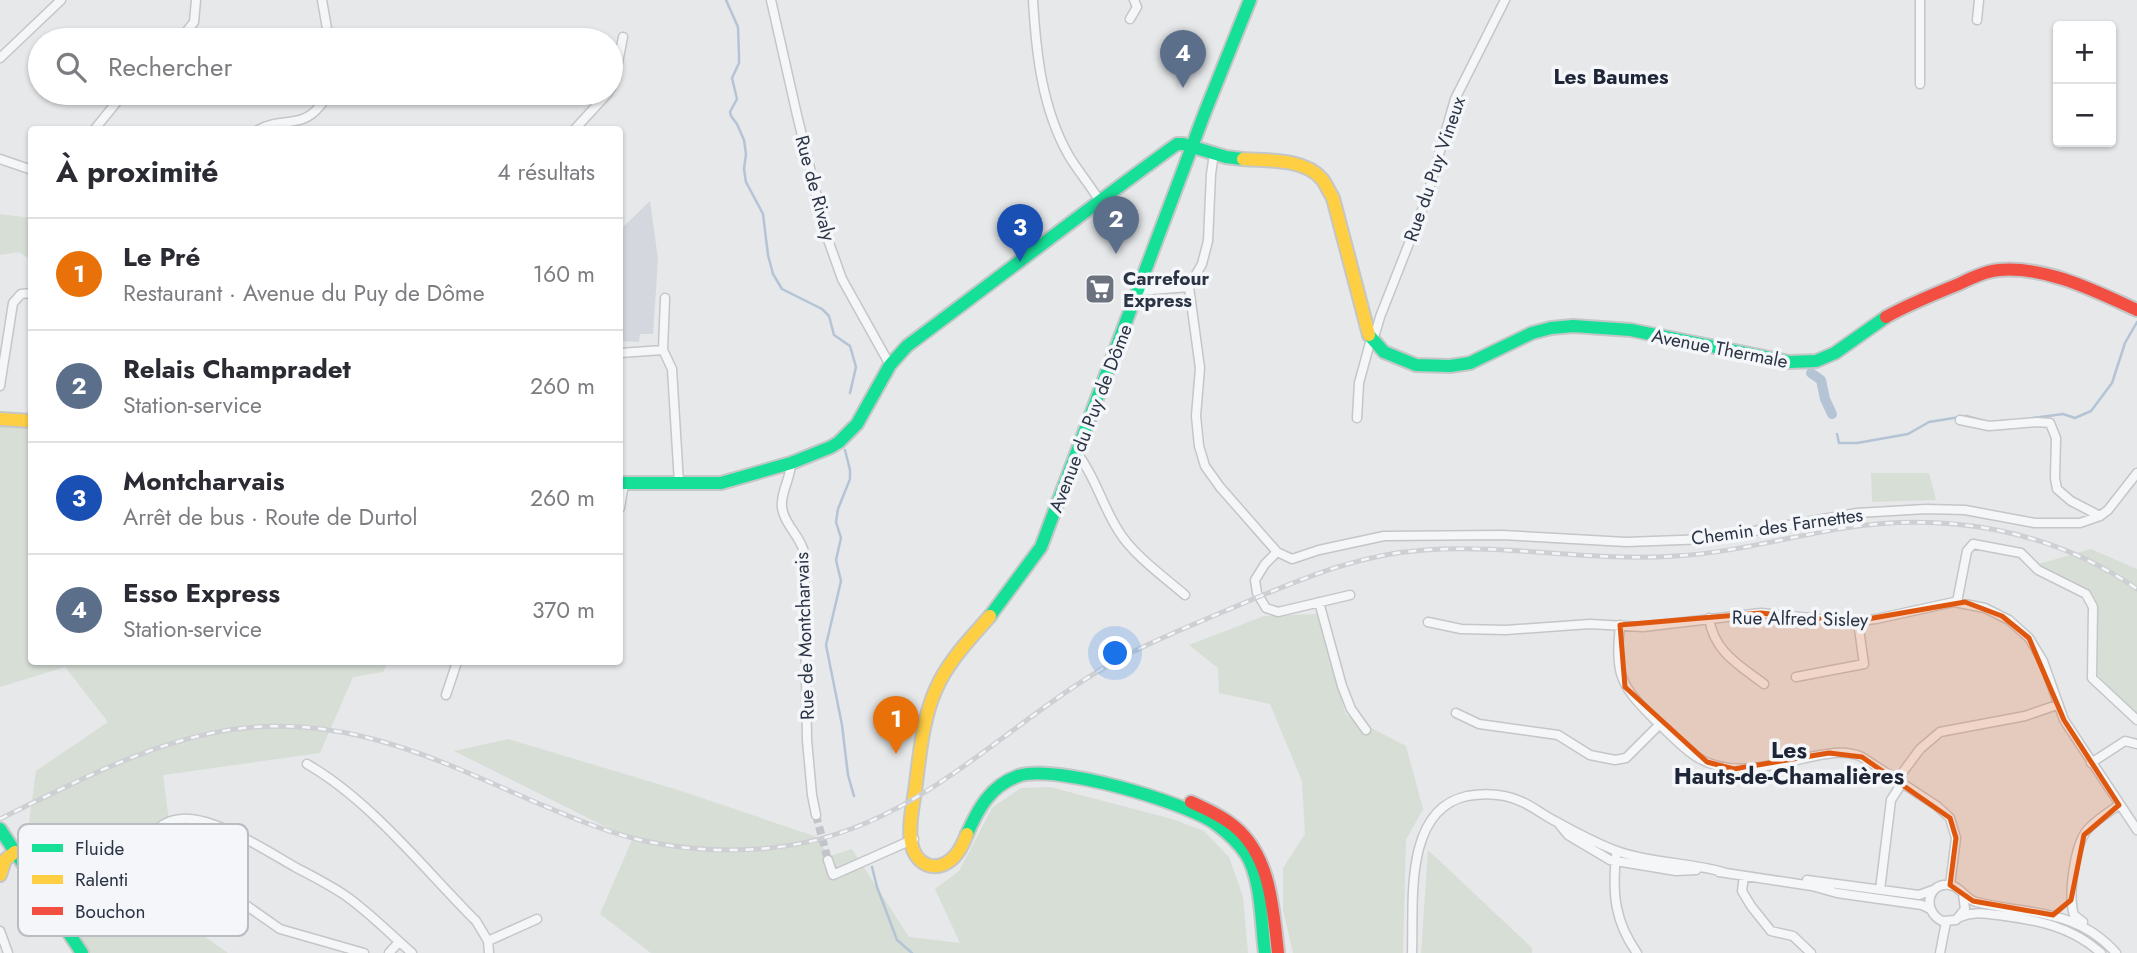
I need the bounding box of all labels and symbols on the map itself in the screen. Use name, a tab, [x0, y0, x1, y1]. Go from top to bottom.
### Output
pin: 4	[1160, 30, 1206, 88]
district label: Les Baumes	[1553, 62, 1669, 92]
street label: Rue du Puy Vineux	[1397, 93, 1472, 245]
street label: Rue de Rivaly	[788, 132, 843, 245]
pin: 2	[1093, 196, 1139, 254]
pin: 3	[997, 204, 1043, 262]
place label: Carrefour Express	[1123, 265, 1209, 314]
supermarket icon: Carrefour Express	[1083, 272, 1117, 306]
street label: Avenue du Puy de Dôme	[1042, 320, 1139, 516]
street label: Avenue Thermale	[1650, 322, 1790, 375]
street label: Chemin des Farnettes	[1689, 501, 1865, 552]
street label: Rue de Montcharvais	[788, 551, 821, 720]
street label: Rue Alfred Sisley	[1732, 604, 1869, 633]
your location	[1098, 636, 1132, 670]
pin: 1	[873, 696, 919, 754]
district label: Les Hauts-de-Chamalières	[1674, 733, 1904, 793]
legend	[18, 824, 248, 936]
text: Fluide	[75, 835, 125, 862]
text: Ralenti	[75, 866, 128, 893]
text: Bouchon	[75, 898, 145, 925]

